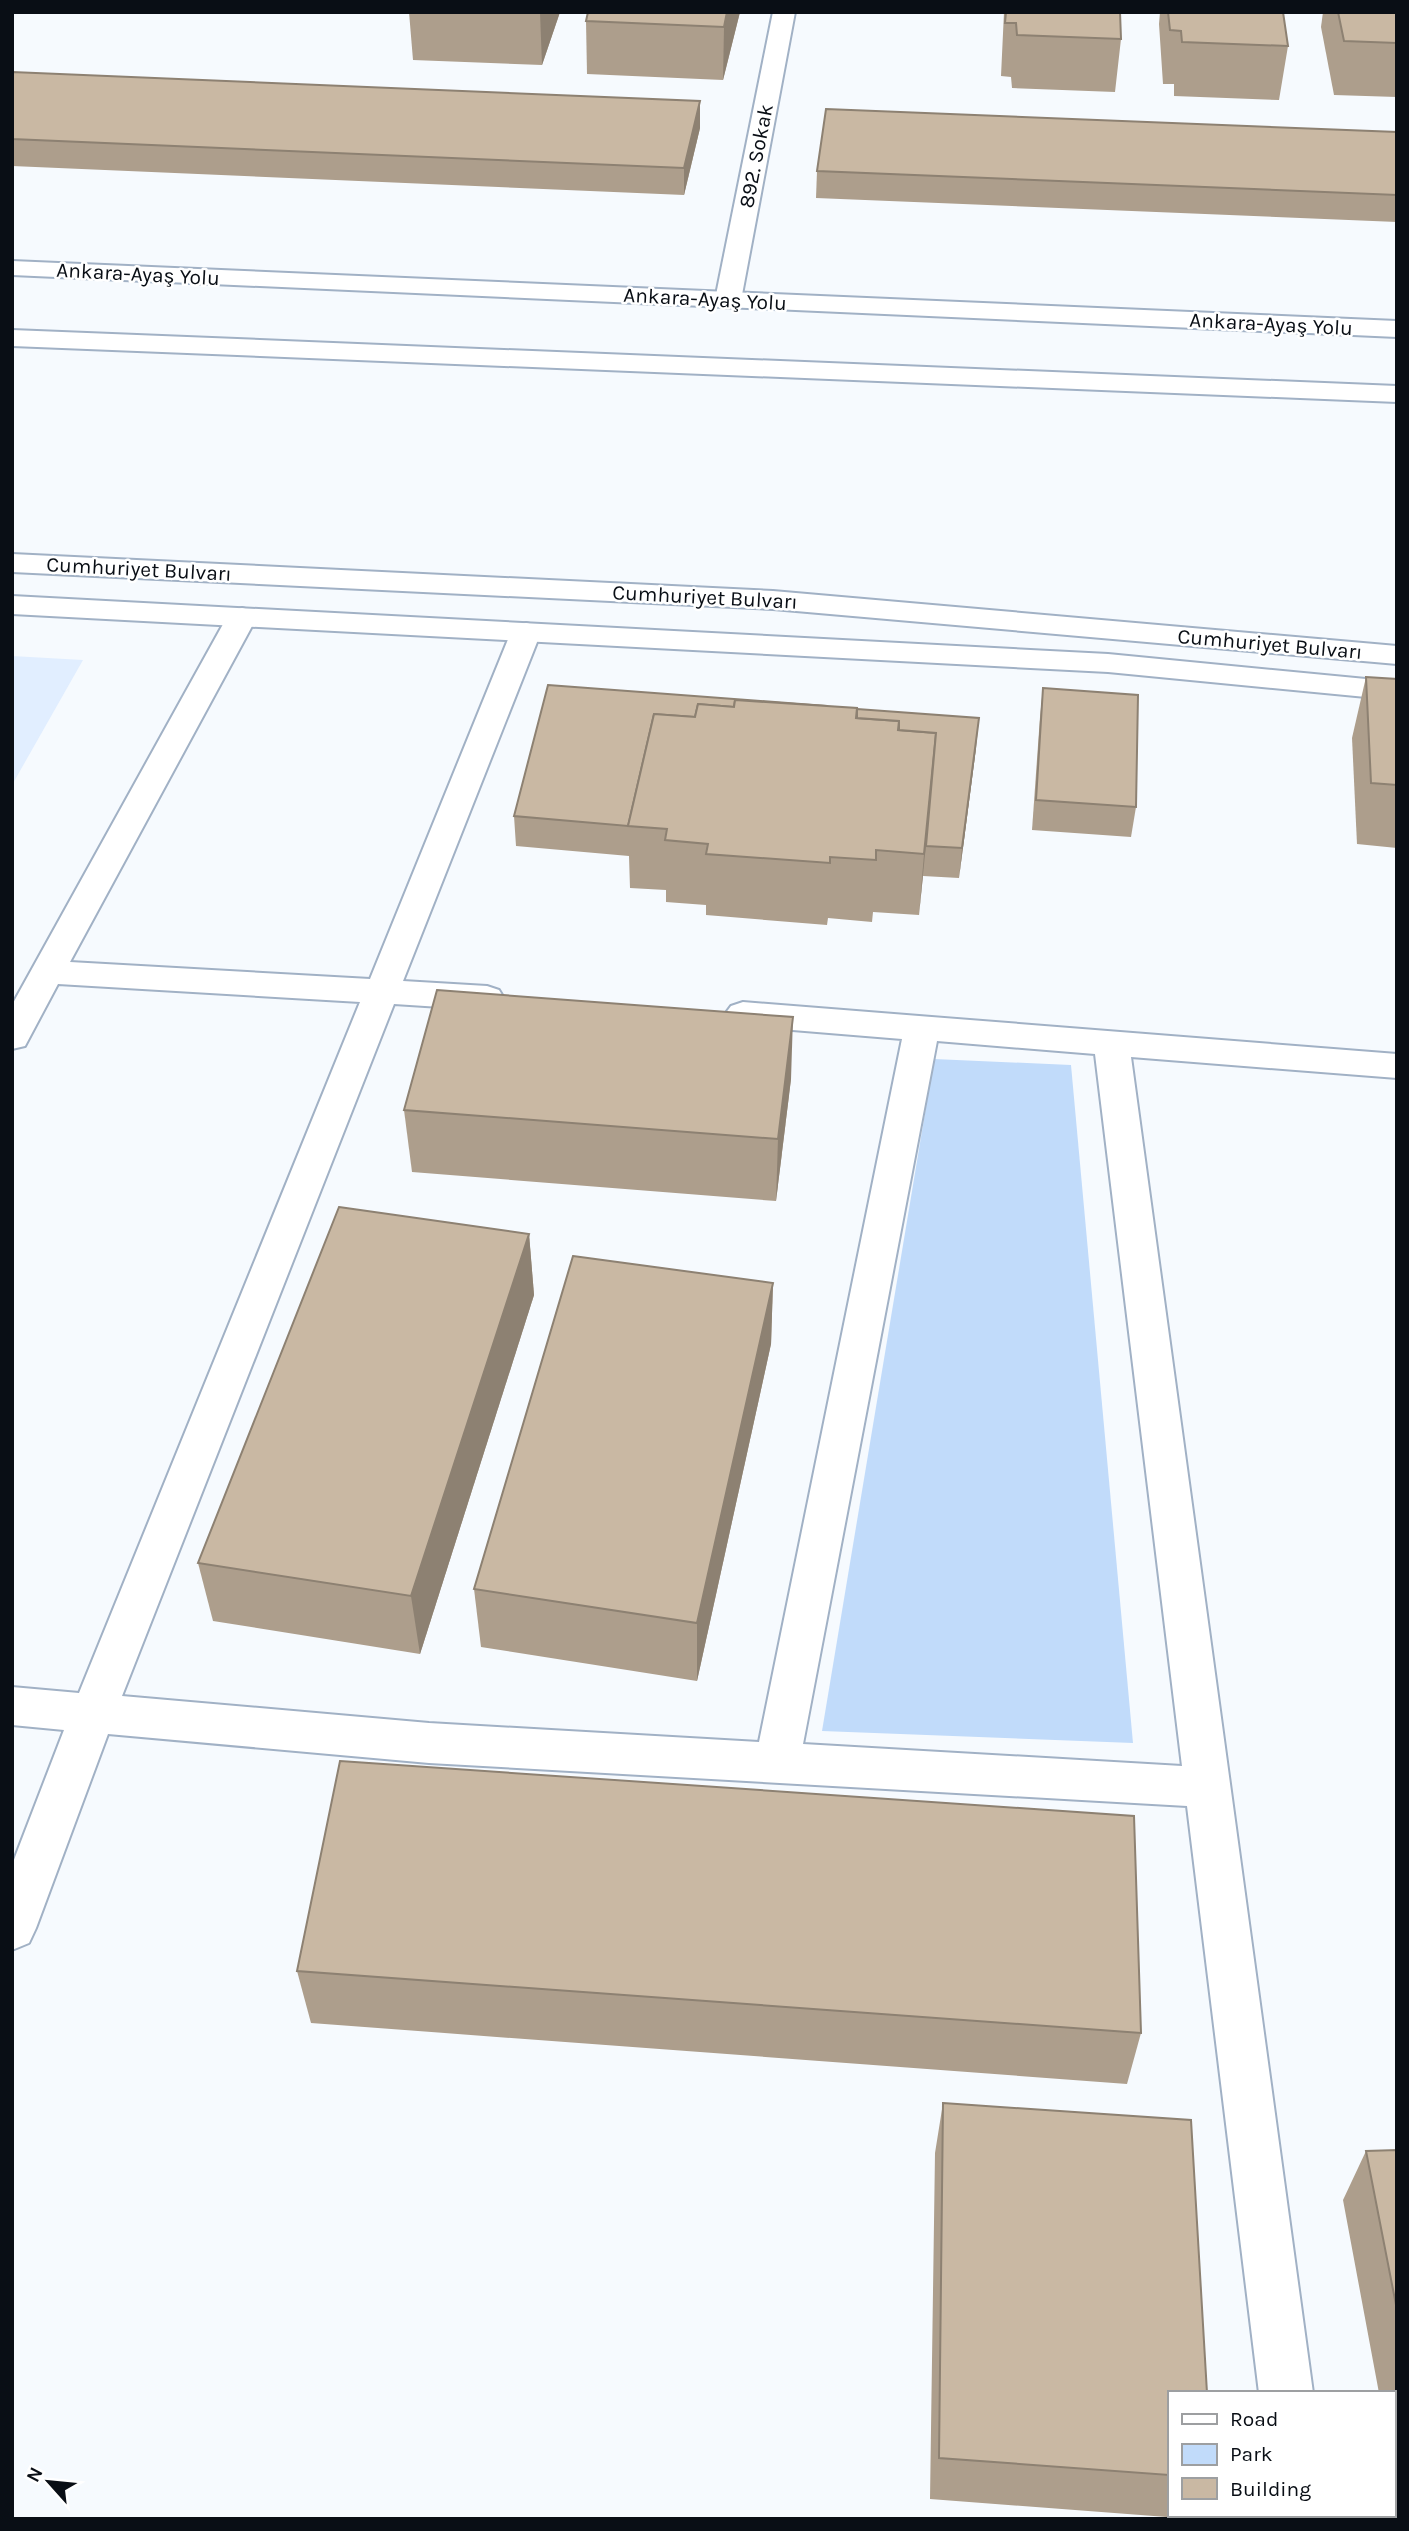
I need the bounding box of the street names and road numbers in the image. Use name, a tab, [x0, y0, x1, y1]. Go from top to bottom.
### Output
street label: 892. Sokak	[734, 102, 778, 210]
street label: Ankara-Ayaş Yolu	[56, 258, 220, 290]
street label: Ankara-Ayaş Yolu	[623, 283, 787, 315]
street label: Ankara-Ayaş Yolu	[1189, 308, 1353, 340]
street label: Cumhuriyet Bulvarı	[46, 552, 232, 586]
street label: Cumhuriyet Bulvarı	[612, 580, 798, 614]
street label: Cumhuriyet Bulvarı	[1177, 624, 1363, 664]

